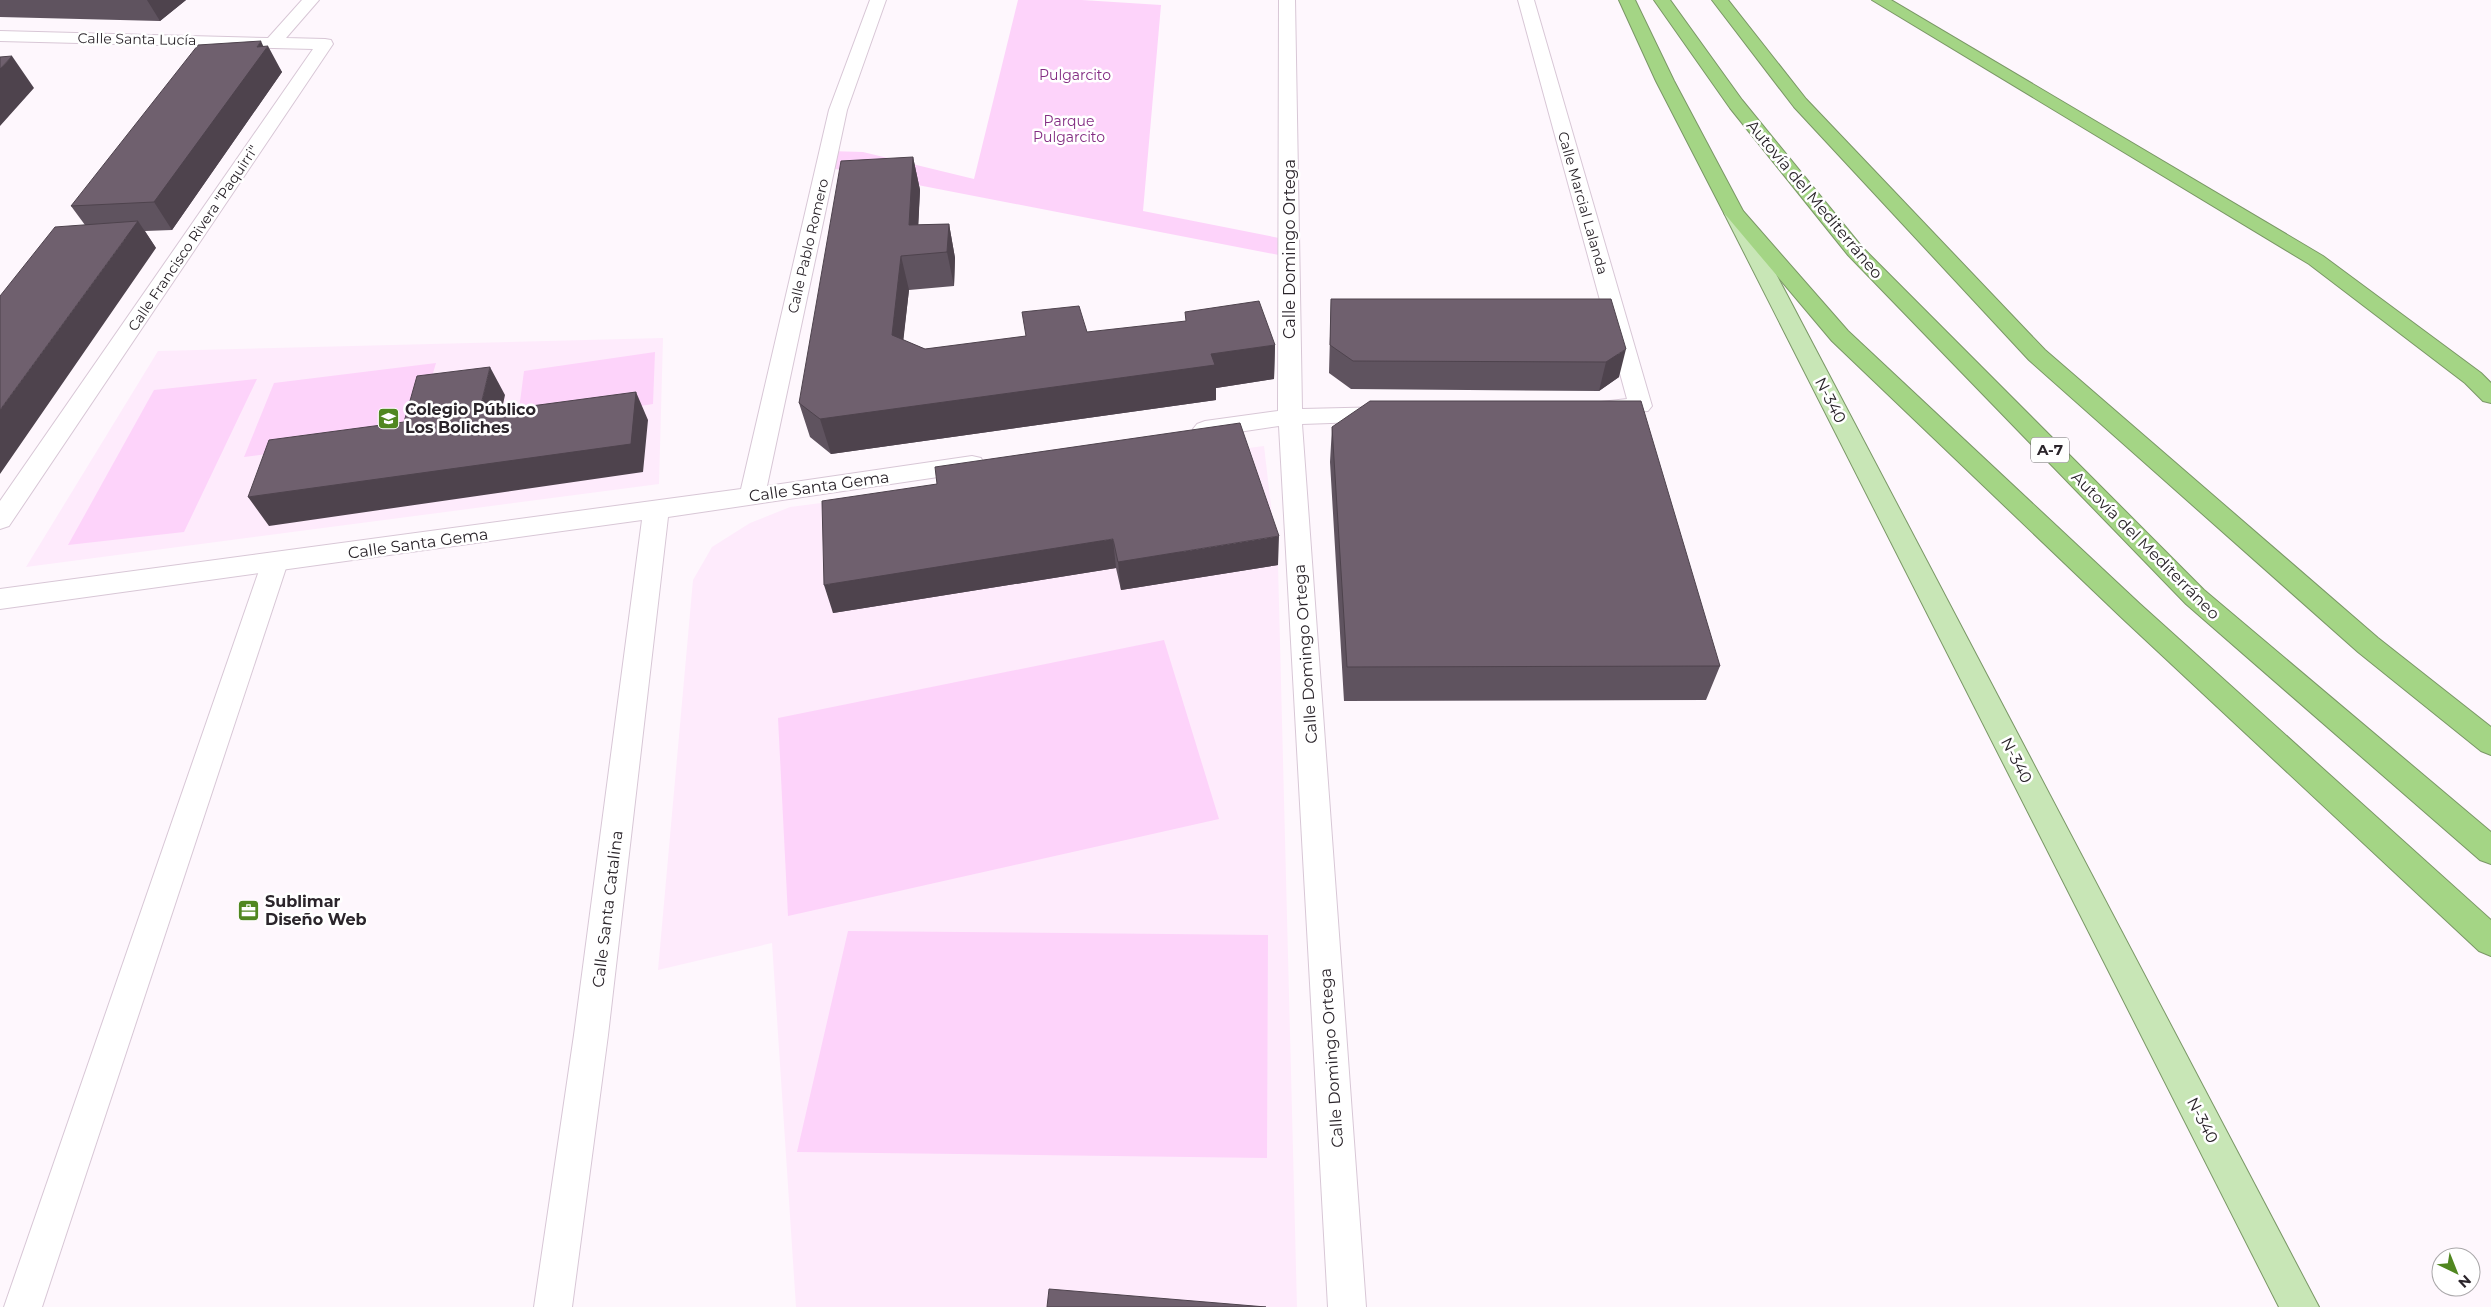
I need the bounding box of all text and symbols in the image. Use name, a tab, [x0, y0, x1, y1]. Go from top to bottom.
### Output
street label: Calle Santa Lucía	[77, 29, 197, 49]
park label: Pulgarcito	[1039, 66, 1111, 84]
park label: Parque Pulgarcito	[1033, 112, 1105, 146]
street label: Autovía del Mediterráneo	[1743, 116, 1887, 283]
street label: Calle Marcial Lalanda	[1554, 129, 1612, 277]
street label: Calle Francisco Rivera "Paquirri"	[124, 142, 262, 334]
street label: Calle Domingo Ortega	[1280, 159, 1299, 339]
street label: Calle Pablo Romero	[784, 177, 832, 315]
street label: N-340	[1811, 374, 1850, 426]
place label: Colegio Público Los Boliches	[405, 400, 536, 437]
school or university icon: Colegio Público Los Boliches	[377, 406, 401, 430]
road number: A-7	[2031, 438, 2069, 462]
street label: Calle Santa Gema	[748, 467, 890, 506]
street label: Autovía del Mediterráneo	[2068, 467, 2224, 623]
street label: Calle Santa Gema	[347, 524, 489, 563]
street label: Calle Domingo Ortega	[1290, 564, 1321, 744]
street label: N-340	[1997, 734, 2036, 786]
street label: Calle Santa Catalina	[588, 829, 627, 989]
place label: Sublimar Diseño Web	[265, 892, 367, 929]
office icon: Sublimar Diseño Web	[237, 898, 261, 922]
street label: Calle Domingo Ortega	[1316, 968, 1347, 1148]
street label: N-340	[2183, 1094, 2222, 1146]
north arrow	[2431, 1247, 2481, 1297]
text: N	[2455, 1271, 2475, 1292]

